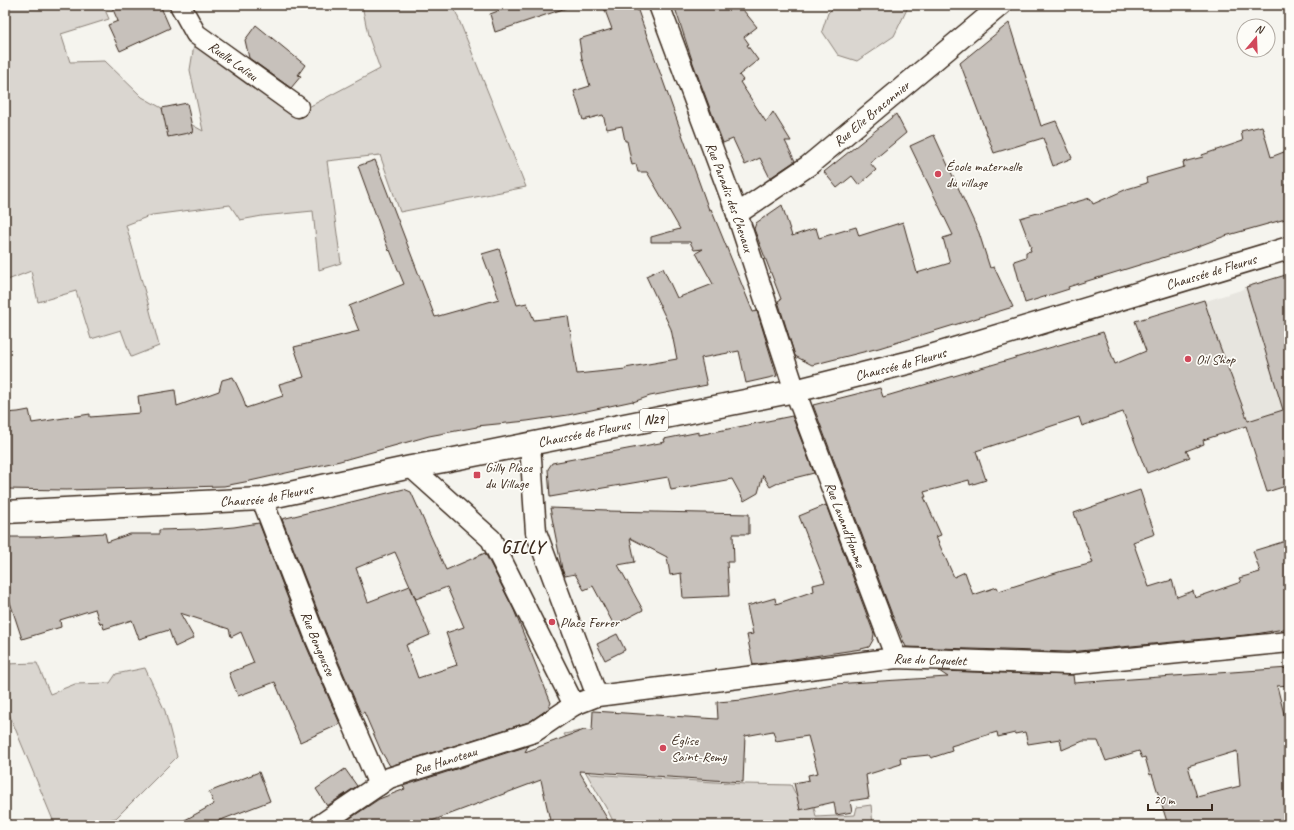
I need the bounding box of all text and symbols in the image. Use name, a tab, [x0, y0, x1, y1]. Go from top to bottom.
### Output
north arrow	[1236, 18, 1276, 58]
text: N	[1254, 21, 1267, 37]
street label: Ruelle Lalieu	[205, 37, 262, 85]
street label: Rue Elie Braconnier	[830, 76, 913, 150]
street label: Rue Paradis des Chevaux	[703, 140, 758, 255]
place label: École maternelle du village	[946, 158, 1023, 191]
marker: École maternelle du village	[933, 169, 943, 179]
street label: Chaussée de Fleurus	[1164, 250, 1259, 293]
street label: Chaussée de Fleurus	[853, 343, 949, 384]
place label: Oil Shop	[1196, 351, 1236, 368]
marker: Oil Shop	[1183, 354, 1193, 364]
road number: N29	[640, 409, 668, 431]
street label: Chaussée de Fleurus	[536, 415, 633, 451]
place label: Gilly Place du Village	[485, 459, 533, 492]
marker: Gilly Place du Village	[472, 470, 482, 480]
street label: Rue Lavand'Homme	[822, 479, 870, 571]
street label: Chaussée de Fleurus	[220, 480, 315, 510]
district label: GILLY	[501, 536, 548, 558]
street label: Rue Bongousse	[298, 609, 340, 679]
place label: Place Ferrer	[560, 614, 620, 631]
marker: Place Ferrer	[547, 617, 557, 627]
street label: Rue du Coquelet	[893, 649, 968, 669]
place label: Église Saint-Remy	[671, 732, 728, 765]
street label: Rue Hanoteau	[411, 742, 479, 778]
marker: Église Saint-Remy	[658, 743, 668, 753]
scale bar	[1148, 786, 1212, 812]
text: 20 m	[1154, 792, 1176, 808]

